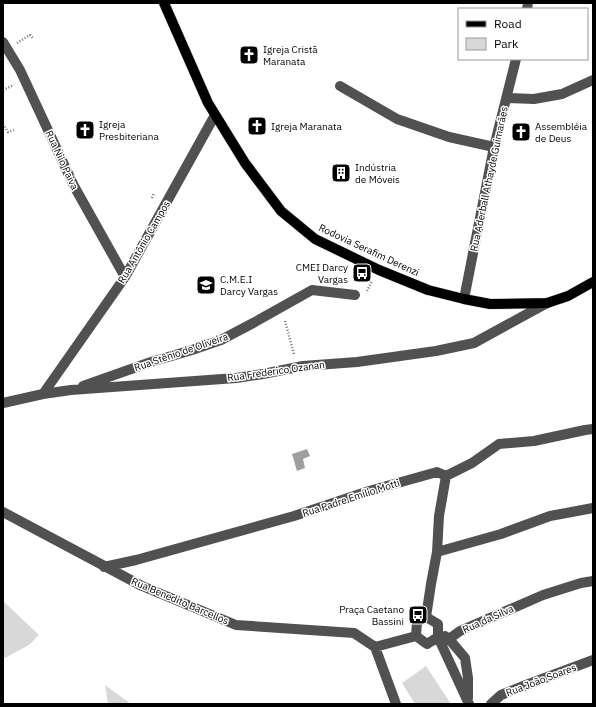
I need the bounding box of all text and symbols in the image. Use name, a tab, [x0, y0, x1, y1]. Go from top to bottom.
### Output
legend	[458, 8, 588, 60]
text: Road	[494, 16, 522, 31]
text: Park	[494, 36, 519, 51]
place label: Igreja Cristã Maranata	[263, 43, 318, 68]
church icon: Igreja Cristã Maranata	[238, 44, 260, 66]
street label: Rua Aderball Athayde Guimarães	[467, 105, 511, 253]
church icon: Igreja Maranata	[246, 115, 268, 137]
place label: Igreja Presbiteriana	[99, 118, 159, 143]
church icon: Igreja Presbiteriana	[74, 119, 96, 141]
place label: Igreja Maranata	[271, 120, 343, 133]
place label: Assembléia de Deus	[535, 120, 588, 145]
church icon: Assembléia de Deus	[510, 121, 532, 143]
street label: Rua Nilo Paiva	[43, 128, 82, 192]
place label: Indústria de Móveis	[355, 161, 400, 186]
building icon: Indústria de Móveis	[330, 162, 352, 184]
street label: Rua Antônio Campos	[115, 198, 173, 286]
street label: Rodovia Serafim Derenzi	[317, 221, 421, 279]
place label: CMEI Darcy Vargas	[296, 261, 348, 286]
bus stop icon: CMEI Darcy Vargas	[351, 262, 373, 284]
place label: C.M.E.I Darcy Vargas	[220, 273, 278, 298]
school or university icon: C.M.E.I Darcy Vargas	[195, 274, 217, 296]
street label: Rua Stênio de Oliveira	[132, 330, 230, 374]
street label: Rua Frederico Ozanan	[226, 358, 326, 384]
street label: Rua Padre Emílio Motti	[301, 476, 401, 520]
street label: Rua Benedito Barcellos	[129, 575, 231, 627]
street label: Rua da Silva	[461, 602, 516, 636]
place label: Praça Caetano Bassini	[339, 603, 404, 628]
bus stop icon: Praça Caetano Bassini	[407, 604, 429, 626]
street label: Rua João Soares	[504, 661, 578, 699]

